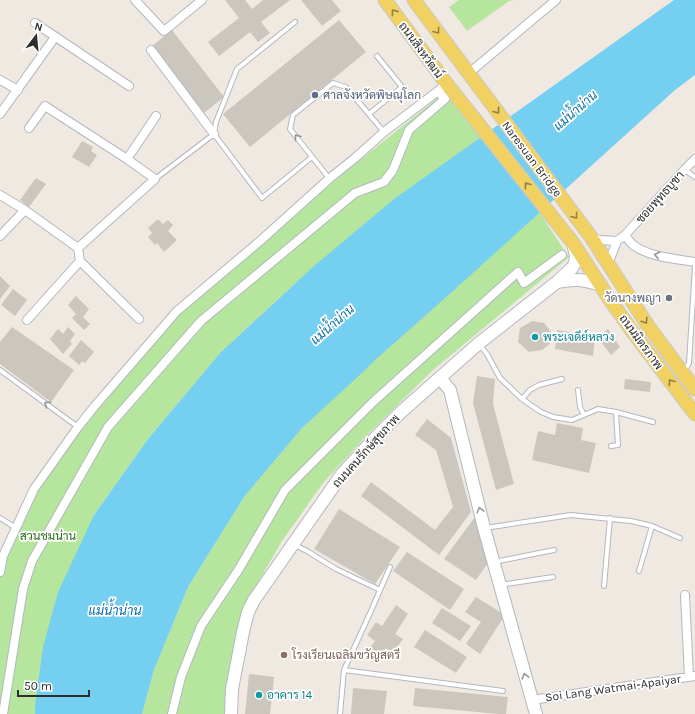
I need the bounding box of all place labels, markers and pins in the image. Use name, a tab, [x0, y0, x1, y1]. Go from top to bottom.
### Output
place label: ศาลจังหวัดพิษณุโลก	[323, 87, 421, 104]
marker: ศาลจังหวัดพิษณุโลก	[310, 90, 320, 100]
place label: วัดนางพญา	[604, 291, 661, 305]
marker: วัดนางพญา	[664, 293, 674, 303]
place label: พระเจดีย์หลวง	[543, 329, 614, 344]
marker: พระเจดีย์หลวง	[530, 332, 540, 342]
place label: โรงเรียนเฉลิมขวัญสตรี	[291, 647, 400, 662]
marker: โรงเรียนเฉลิมขวัญสตรี	[279, 650, 289, 660]
place label: อาคาร 14	[267, 688, 313, 702]
marker: อาคาร 14	[254, 690, 264, 700]

